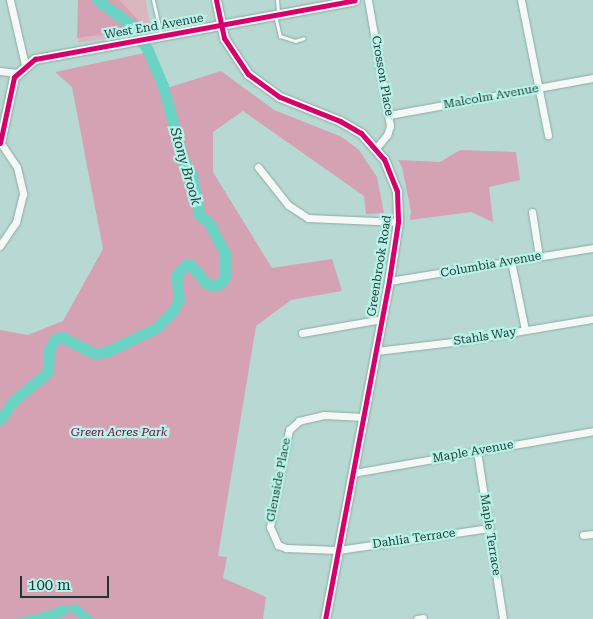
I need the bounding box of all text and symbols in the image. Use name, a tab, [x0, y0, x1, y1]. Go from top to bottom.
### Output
street label: West End Avenue	[103, 11, 205, 43]
street label: Crosson Place	[368, 35, 396, 117]
street label: Malcolm Avenue	[442, 82, 540, 112]
water label: Stony Brook	[167, 125, 205, 207]
street label: Greenbrook Road	[365, 214, 395, 318]
street label: Columbia Avenue	[439, 249, 543, 281]
street label: Stahls Way	[453, 325, 517, 349]
park label: Green Acres Park	[71, 426, 167, 440]
street label: Glenside Place	[264, 437, 294, 523]
street label: Maple Avenue	[431, 438, 515, 466]
street label: Maple Terrace	[476, 493, 504, 577]
street label: Dahlia Terrace	[372, 526, 456, 552]
scale bar	[22, 566, 111, 598]
text: 100 m	[28, 576, 71, 594]

